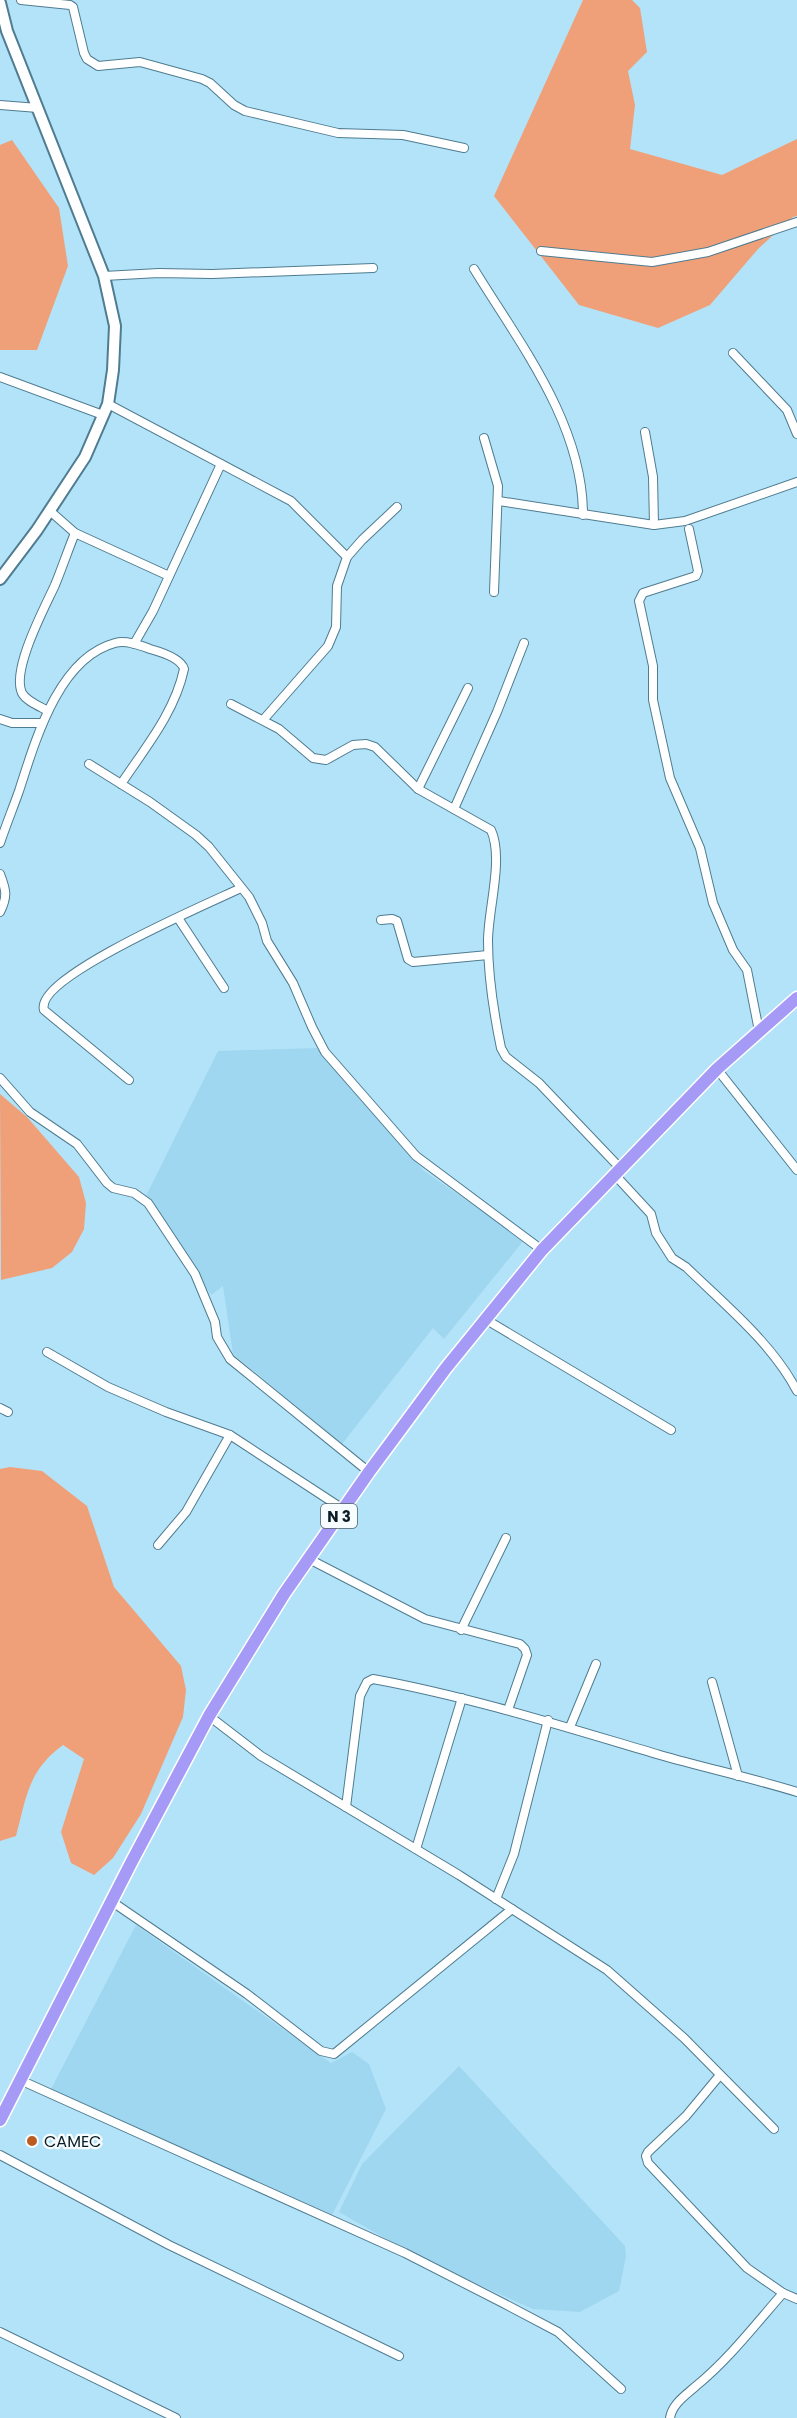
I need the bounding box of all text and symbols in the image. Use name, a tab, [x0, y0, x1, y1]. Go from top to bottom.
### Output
road number: N 3	[321, 1504, 357, 1528]
place label: CAMEC	[44, 2130, 101, 2153]
marker: CAMEC	[25, 2134, 39, 2148]

